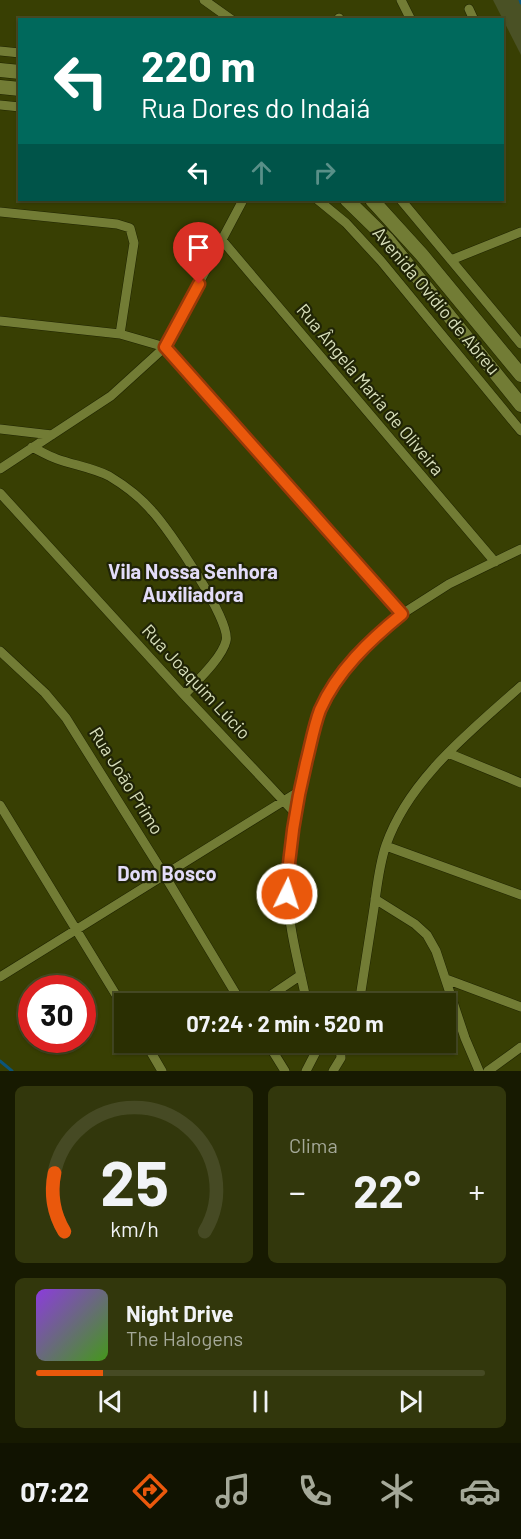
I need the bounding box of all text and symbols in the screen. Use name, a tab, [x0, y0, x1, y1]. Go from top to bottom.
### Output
text: 220 m	[141, 40, 255, 90]
icon: left	[42, 42, 120, 120]
text: Rua Dores do Indaiá	[141, 91, 370, 123]
icon: left	[182, 156, 215, 189]
icon: ahead	[245, 156, 278, 189]
icon: right	[308, 156, 341, 189]
pin	[173, 222, 224, 284]
street label: Avenida Ovídio de Abreu	[369, 222, 505, 379]
icon: arrive	[182, 231, 215, 264]
street label: Rua Ângela Maria de Oliveira	[292, 299, 449, 480]
district label: Vila Nossa Senhora Auxiliadora	[108, 559, 278, 606]
street label: Rua Joaquim Lúcio	[138, 619, 256, 743]
street label: Rua João Primo	[85, 723, 169, 838]
district label: Dom Bosco	[117, 861, 217, 885]
position arrow	[255, 862, 319, 926]
speed limit sign: 30	[18, 975, 96, 1053]
text: 07:24 · 2 min · 520 m	[186, 1010, 384, 1036]
text: Clima	[289, 1133, 338, 1157]
text: 25	[100, 1144, 168, 1218]
text: 22°	[353, 1163, 421, 1217]
text: −	[289, 1171, 306, 1211]
text: +	[468, 1171, 485, 1211]
text: km/h	[110, 1216, 158, 1241]
text: Night Drive	[126, 1300, 234, 1326]
text: The Halogens	[126, 1326, 243, 1350]
icon: previous	[94, 1385, 127, 1418]
icon: pause	[244, 1385, 277, 1418]
icon: next	[394, 1385, 427, 1418]
icon: directions	[129, 1470, 171, 1512]
icon: music	[212, 1470, 254, 1512]
icon: phone	[294, 1470, 336, 1512]
icon: climate	[376, 1470, 418, 1512]
icon: car	[459, 1470, 501, 1512]
text: 07:22	[20, 1475, 89, 1507]

